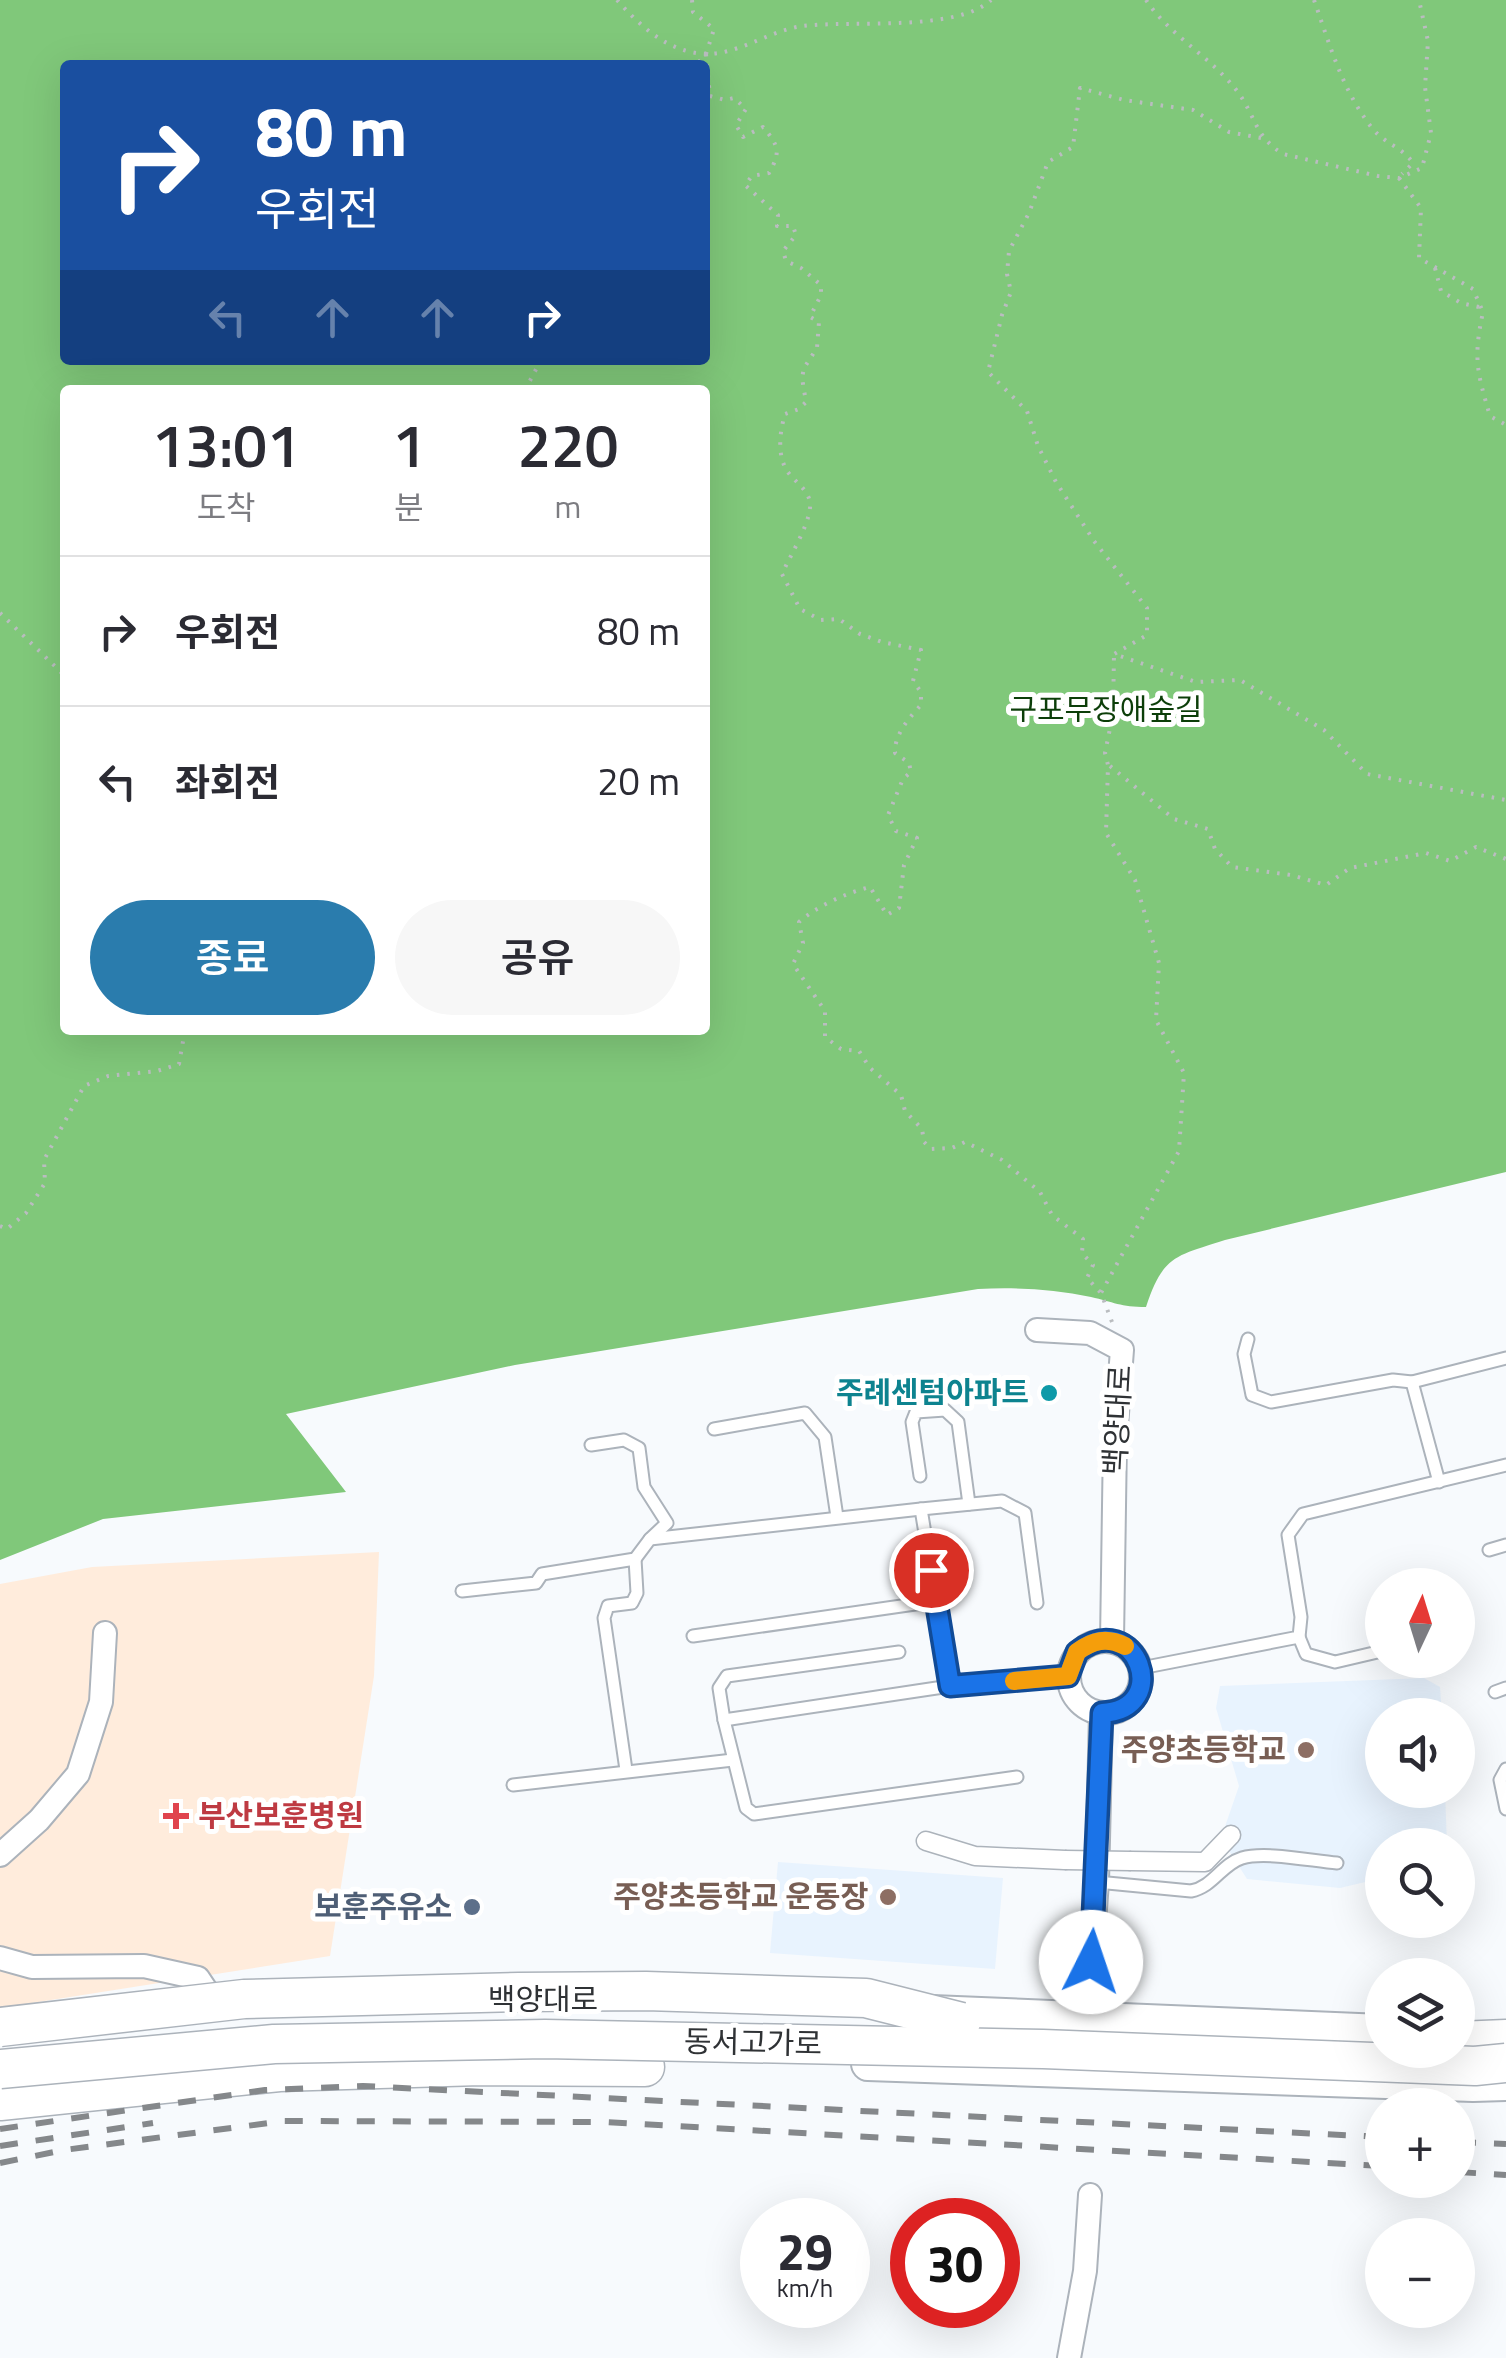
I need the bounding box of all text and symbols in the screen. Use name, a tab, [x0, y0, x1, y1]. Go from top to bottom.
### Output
text: 80 m	[255, 77, 408, 183]
icon: right	[90, 100, 220, 230]
text: 우회전	[255, 174, 379, 242]
icon: left	[200, 290, 255, 345]
icon: ahead	[305, 290, 360, 345]
icon: ahead	[410, 290, 465, 345]
icon: right	[515, 290, 570, 345]
text: 13:01	[152, 399, 300, 490]
text: 1	[392, 399, 426, 490]
text: 220	[517, 399, 618, 490]
text: m	[554, 482, 581, 530]
text: 도착	[197, 483, 256, 531]
text: 분	[394, 483, 424, 531]
text: 80 m	[597, 602, 680, 660]
text: 우회전	[175, 603, 280, 661]
icon: right	[90, 604, 145, 659]
park label: 구포무장애숲길	[1009, 686, 1203, 732]
text: 20 m	[597, 752, 680, 810]
text: 좌회전	[175, 753, 280, 811]
icon: left	[90, 754, 145, 809]
button: 종료	[90, 900, 375, 1015]
button: 공유	[395, 900, 680, 1015]
street label: 백양대로	[1091, 1364, 1143, 1476]
place label: 주례센텀아파트	[836, 1369, 1029, 1415]
marker: 주례센텀아파트	[1038, 1382, 1060, 1404]
pin	[889, 1528, 974, 1613]
icon: arrive	[904, 1543, 959, 1598]
north arrow	[1365, 1568, 1475, 1678]
map controls	[1365, 1568, 1475, 2328]
button: sound	[1365, 1698, 1475, 1808]
place label: 주양초등학교	[1120, 1726, 1286, 1772]
marker: 주양초등학교	[1295, 1739, 1317, 1761]
place label: 부산보훈병원	[198, 1792, 364, 1838]
marker: 부산보훈병원	[163, 1803, 189, 1829]
button: search	[1365, 1828, 1475, 1938]
place label: 주양초등학교 운동장	[613, 1873, 868, 1919]
place label: 보훈주유소	[314, 1883, 452, 1929]
marker: 주양초등학교 운동장	[877, 1886, 899, 1908]
marker: 보훈주유소	[461, 1896, 483, 1918]
position arrow	[1039, 1910, 1143, 2014]
button: layers	[1365, 1958, 1475, 2068]
street label: 백양대로	[488, 1976, 598, 2022]
street label: 동서고가로	[684, 2018, 822, 2066]
button: +	[1365, 2088, 1475, 2198]
speed limit sign: 30	[890, 2198, 1020, 2328]
text: 29	[777, 2213, 833, 2289]
button: −	[1365, 2218, 1475, 2328]
text: km/h	[777, 2269, 833, 2307]

